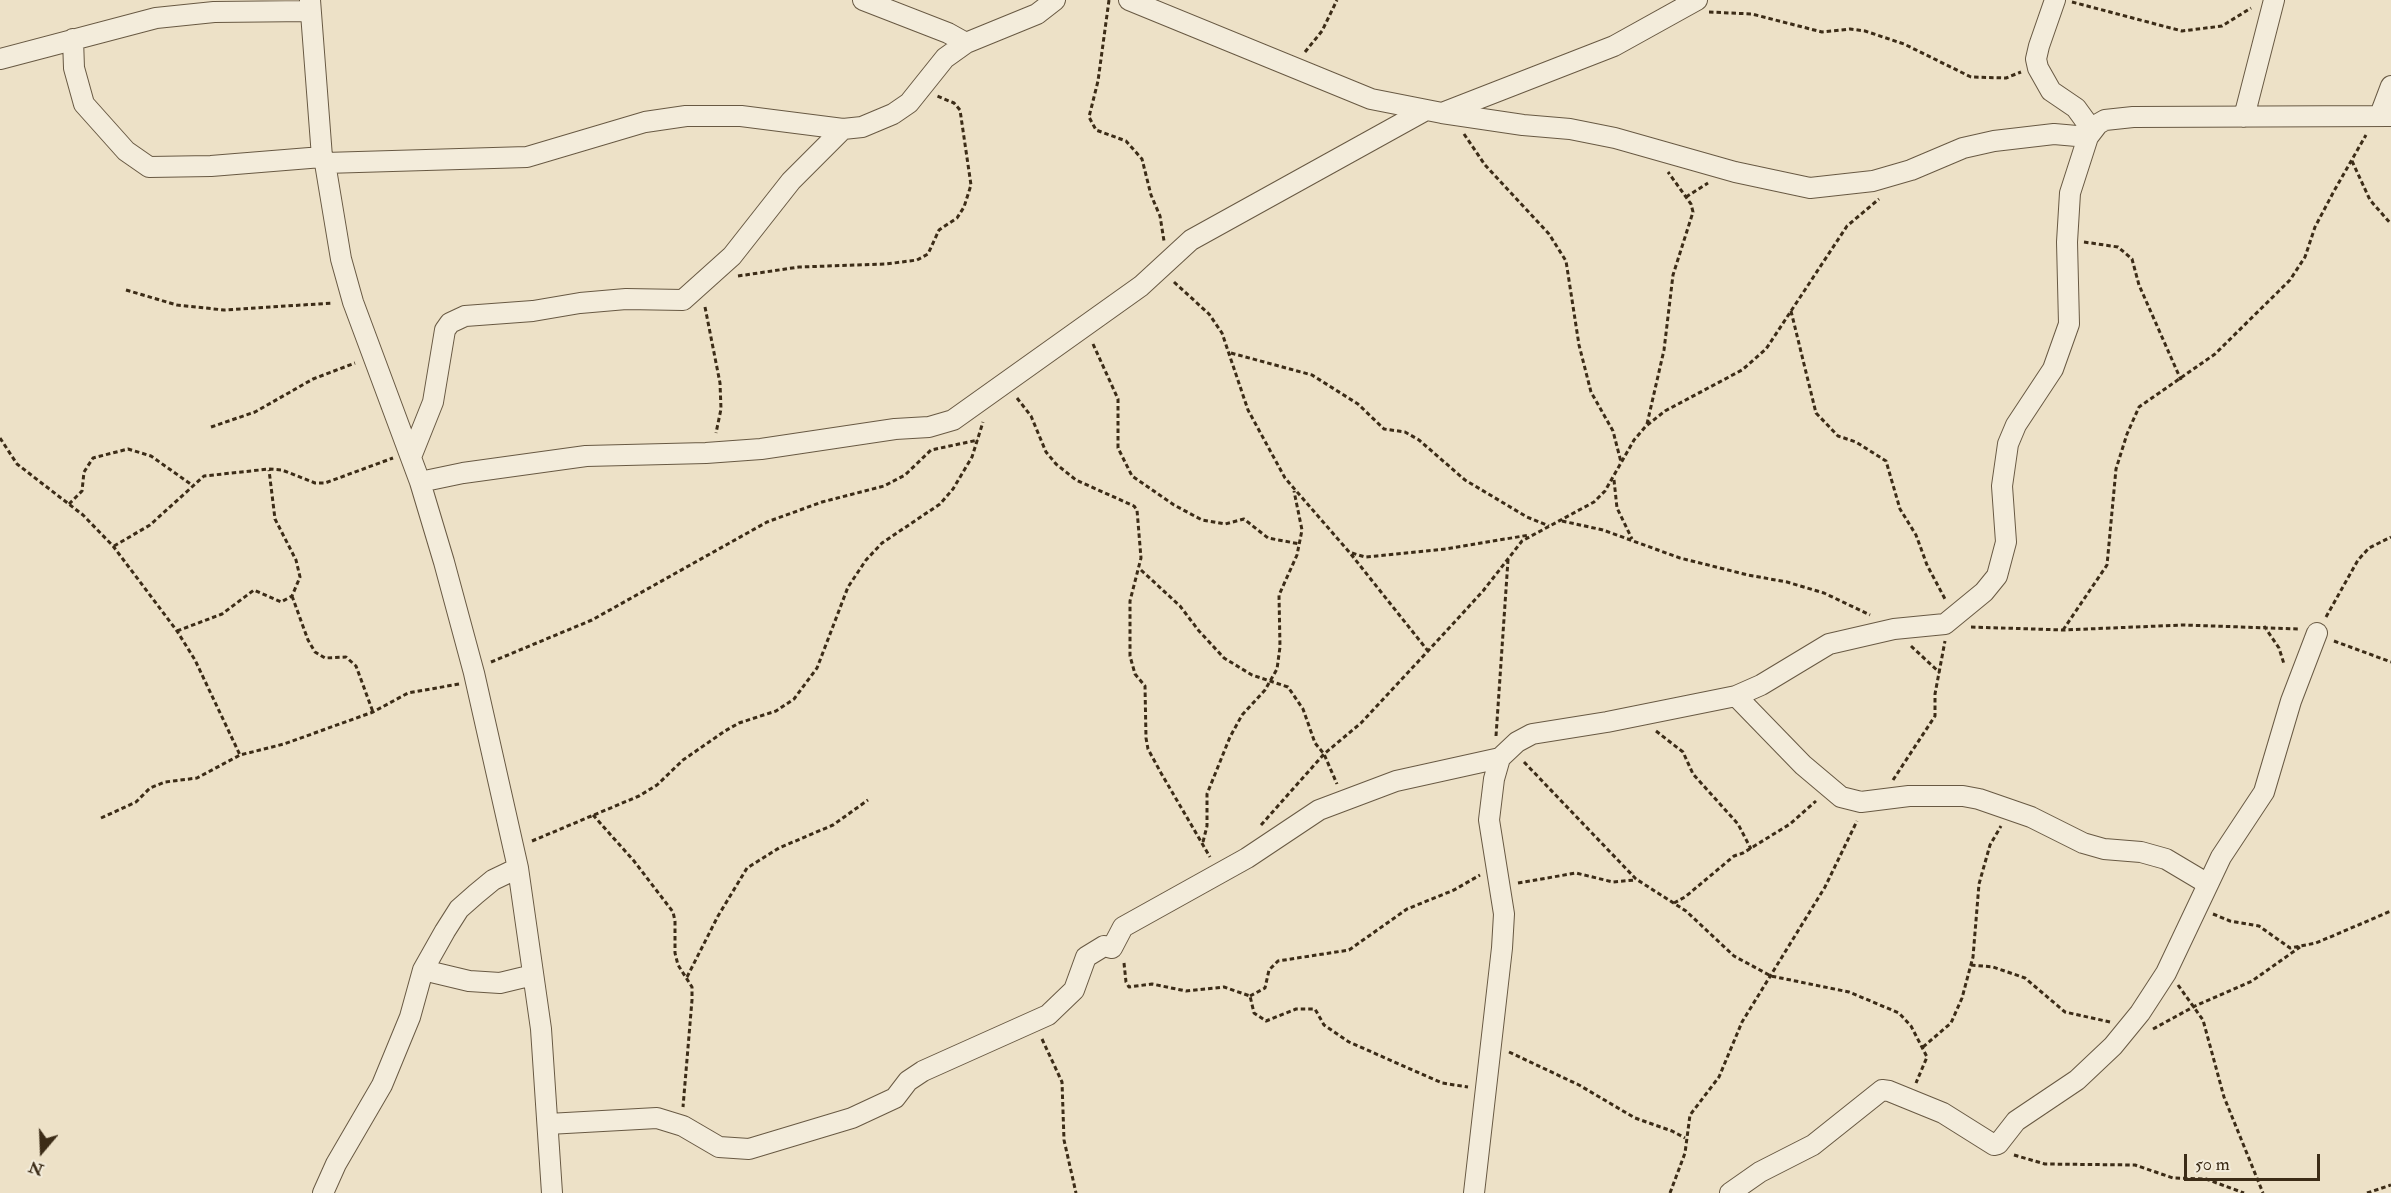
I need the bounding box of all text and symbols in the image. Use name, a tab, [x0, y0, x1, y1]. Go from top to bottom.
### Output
north arrow	[12, 1121, 72, 1181]
scale bar	[2187, 1142, 2324, 1180]
text: 50 m	[2195, 1153, 2230, 1176]
text: N	[26, 1156, 46, 1180]

